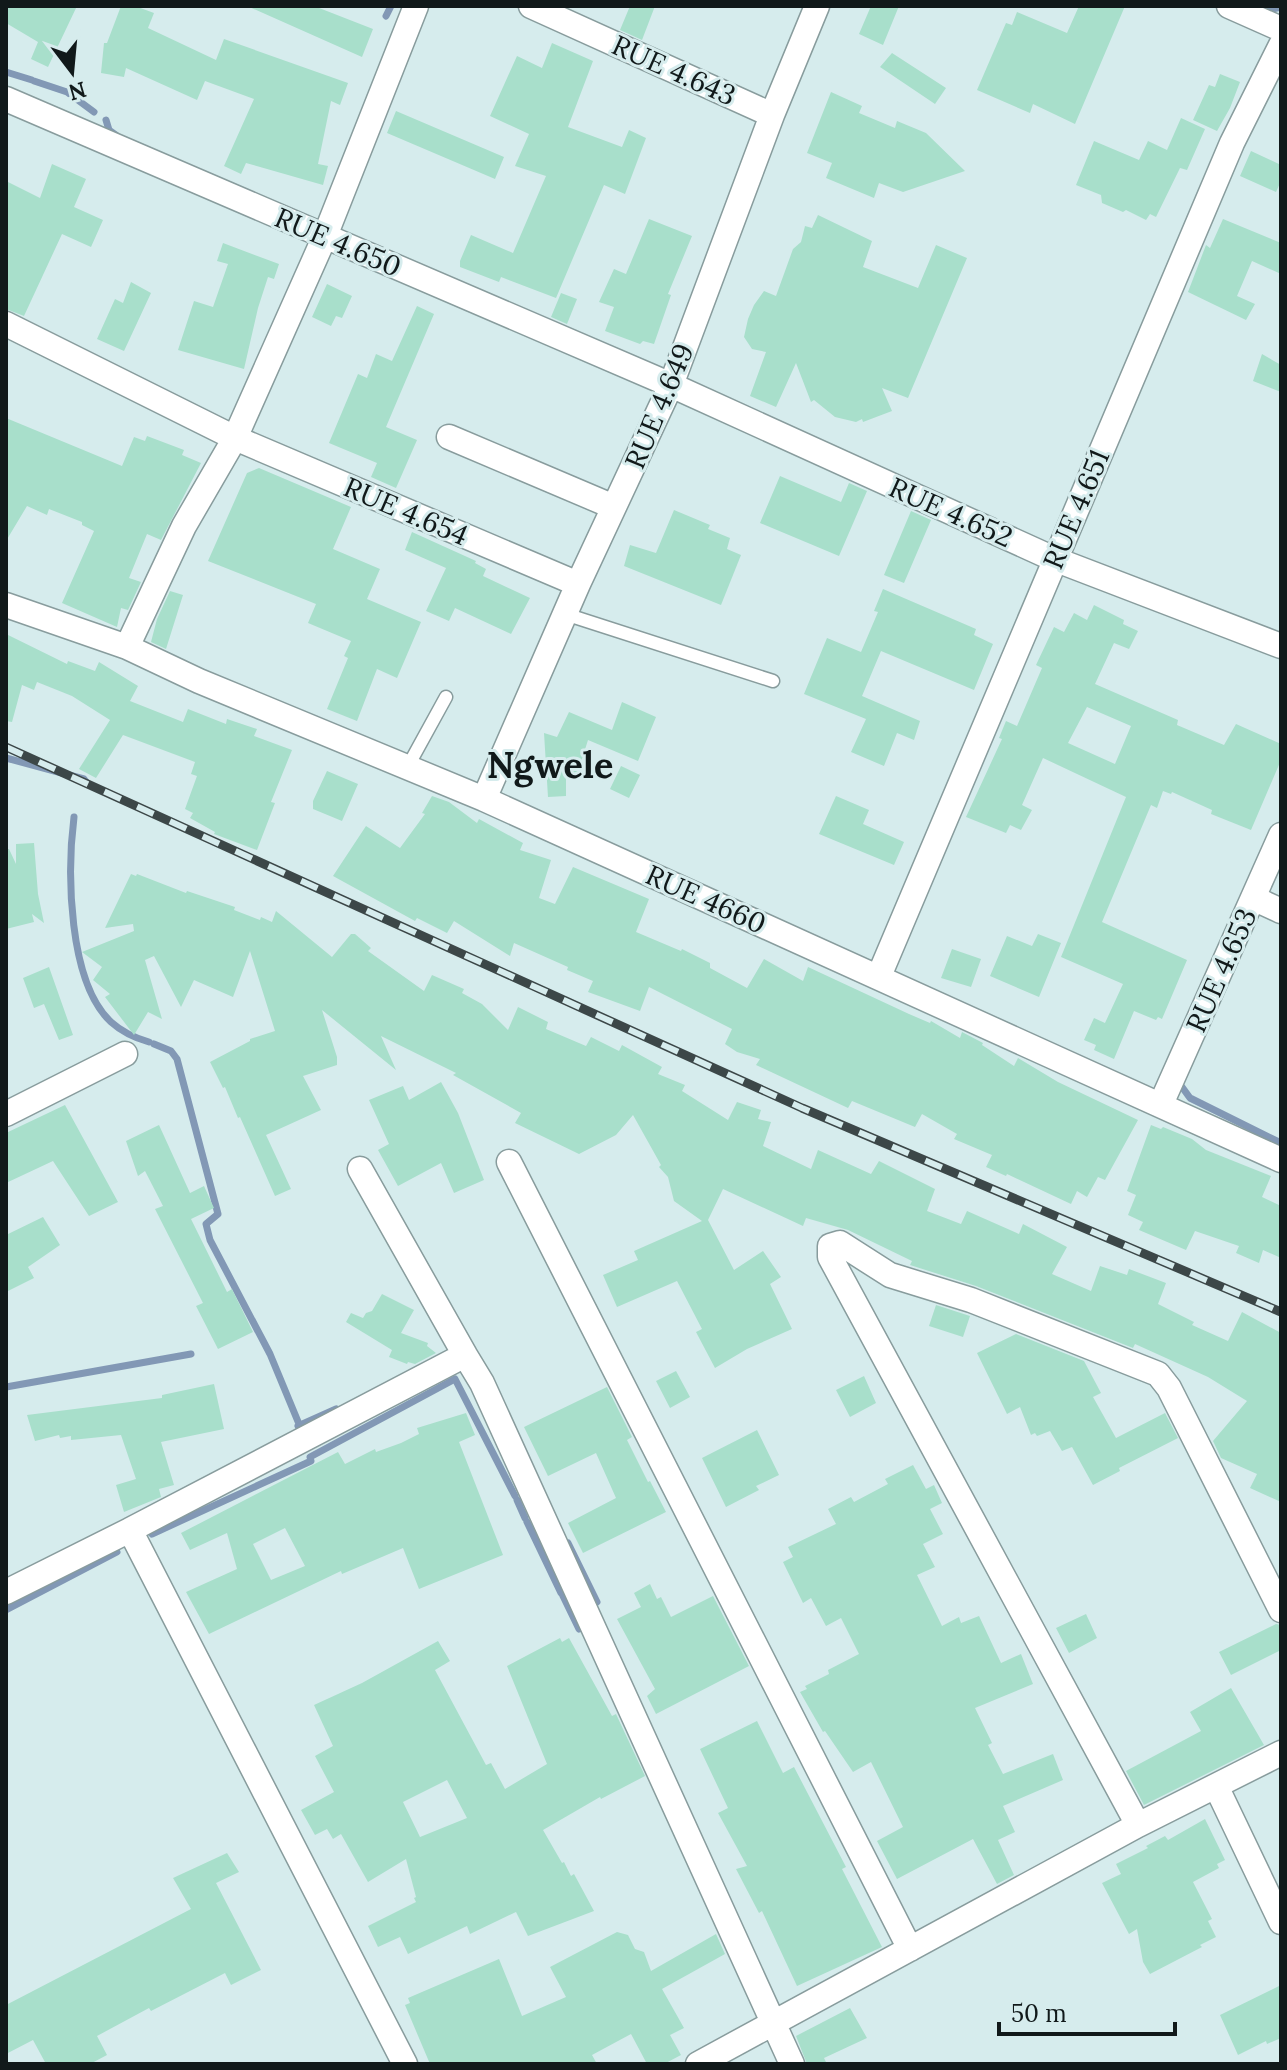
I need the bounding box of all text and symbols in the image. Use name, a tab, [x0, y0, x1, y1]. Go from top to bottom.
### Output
street label: RUE 4.643	[606, 27, 742, 113]
north arrow	[32, 32, 112, 112]
text: N	[65, 75, 90, 107]
street label: RUE 4.650	[269, 199, 407, 285]
street label: RUE 4.649	[617, 338, 701, 474]
street label: RUE 4.651	[1035, 444, 1117, 574]
street label: RUE 4.654	[338, 469, 474, 553]
street label: RUE 4.652	[884, 469, 1018, 555]
district label: Ngwele	[487, 742, 613, 788]
street label: RUE 4660	[640, 856, 772, 942]
street label: RUE 4.653	[1178, 902, 1264, 1038]
scale bar	[999, 1986, 1175, 2036]
text: 50 m	[1011, 1998, 1067, 2029]

